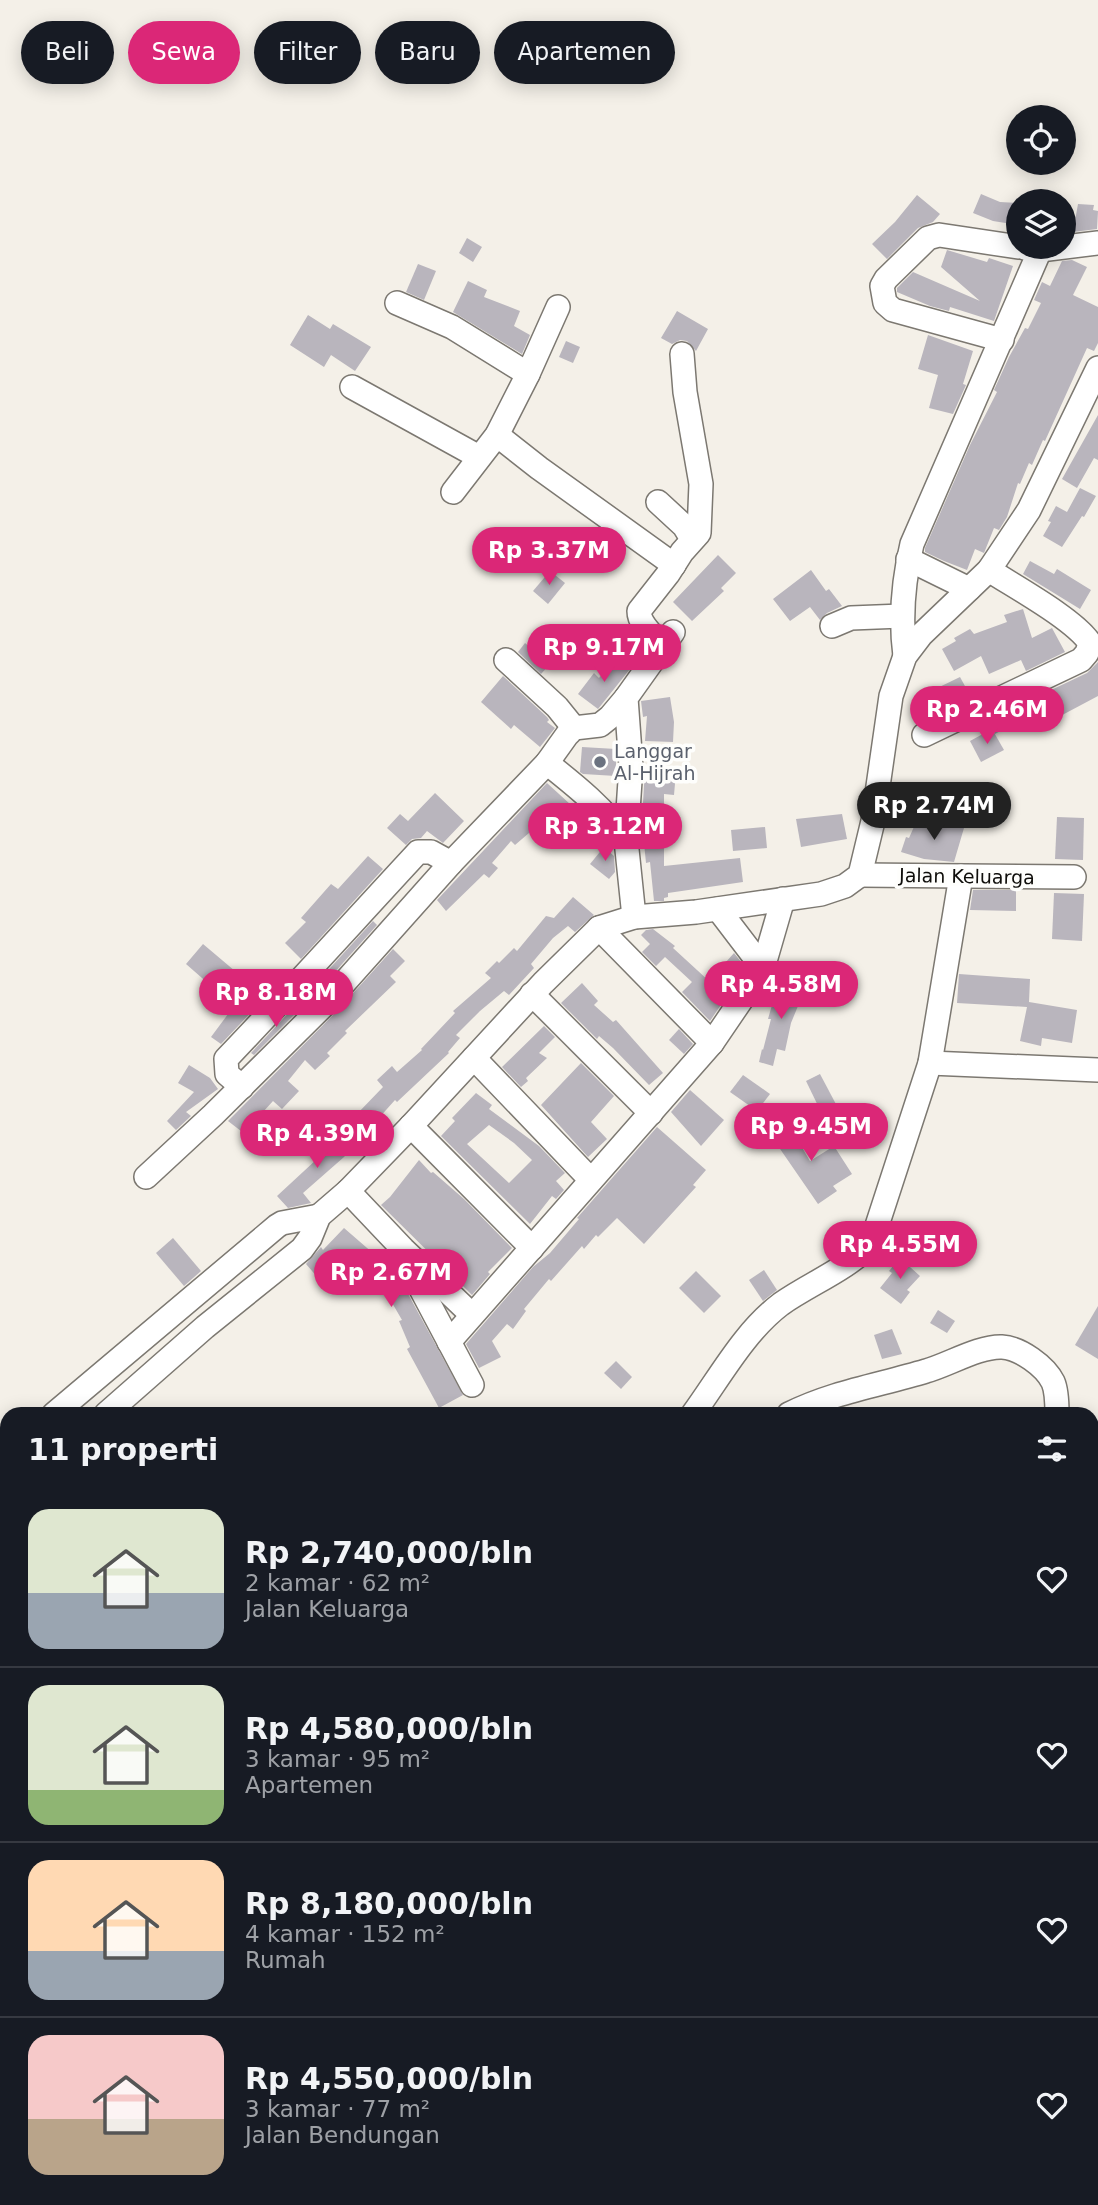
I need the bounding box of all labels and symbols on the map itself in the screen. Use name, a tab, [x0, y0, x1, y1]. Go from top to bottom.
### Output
pin: Rp 3.37M	[477, 528, 621, 587]
pin: Rp 9.17M	[532, 624, 676, 684]
pin: Rp 2.46M	[915, 686, 1059, 746]
place label: Langgar Al-Hijrah	[614, 740, 695, 784]
marker: Langgar Al-Hijrah	[592, 754, 608, 770]
pin: Rp 2.74M	[862, 782, 1006, 842]
pin: Rp 3.12M	[533, 804, 677, 863]
street label: Jalan Keluarga	[898, 864, 1035, 888]
pin: Rp 4.58M	[709, 962, 853, 1021]
pin: Rp 8.18M	[204, 970, 348, 1029]
pin: Rp 9.45M	[739, 1104, 883, 1163]
pin: Rp 4.39M	[245, 1110, 389, 1170]
pin: Rp 4.55M	[828, 1222, 972, 1281]
pin: Rp 2.67M	[319, 1250, 463, 1309]

